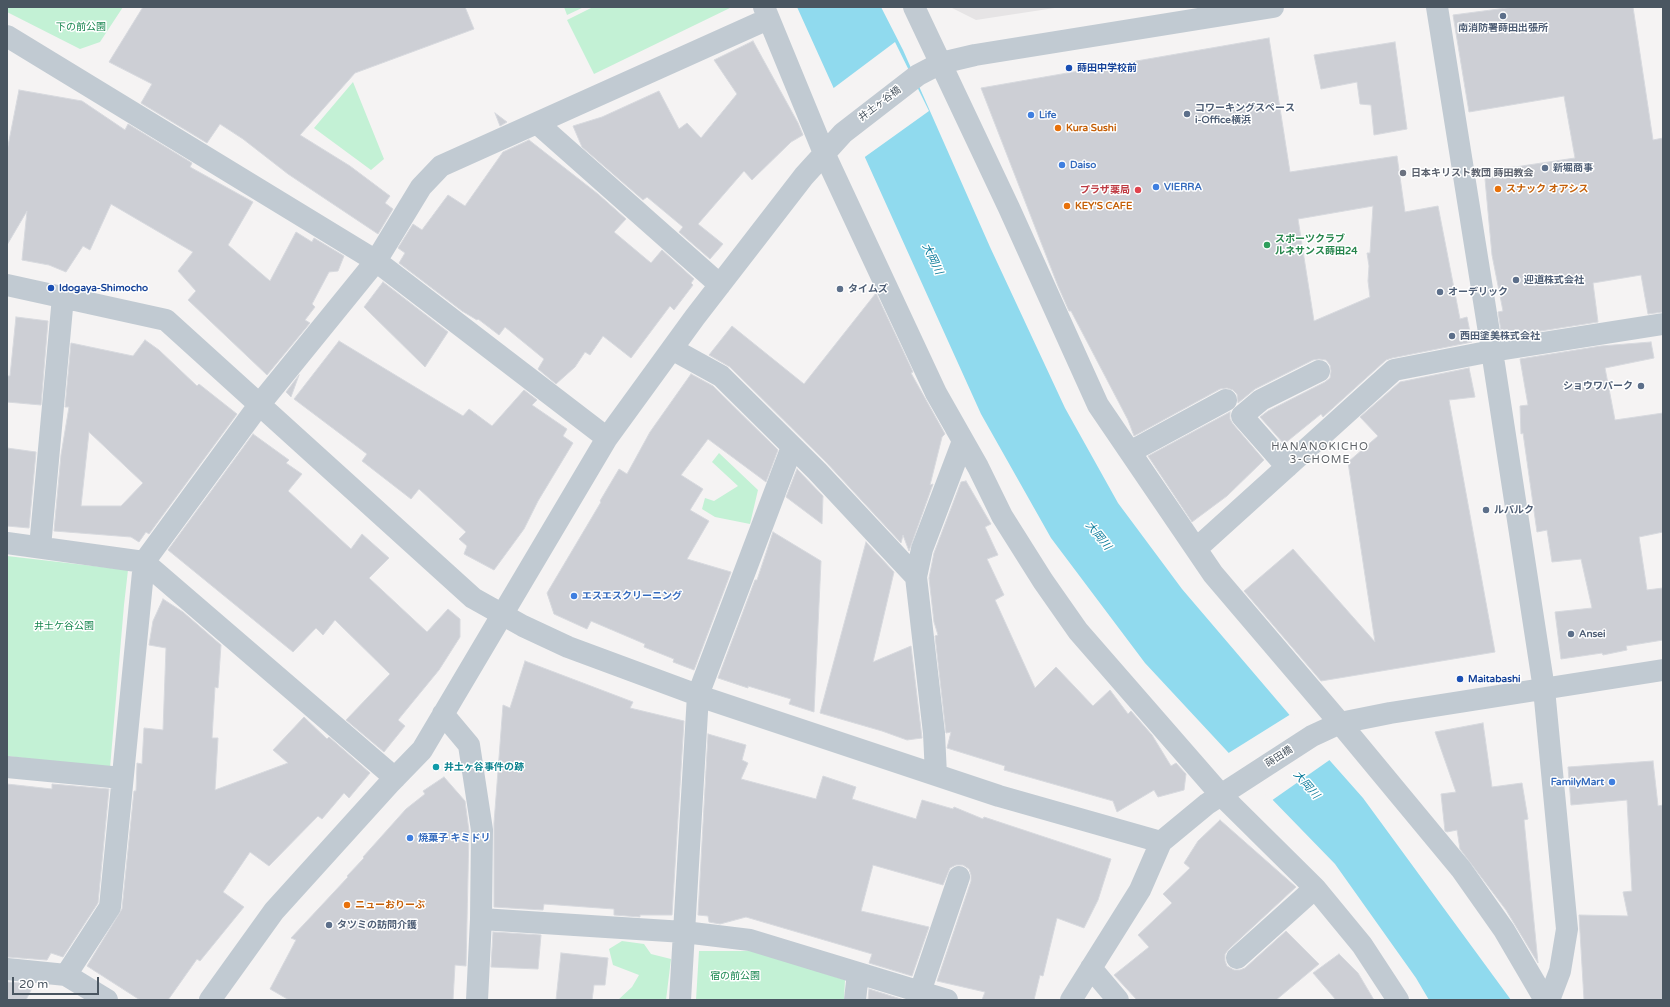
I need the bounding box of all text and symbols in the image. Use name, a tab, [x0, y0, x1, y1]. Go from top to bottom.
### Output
marker: 南消防署蒔田出張所	[1498, 11, 1508, 21]
park label: 下の前公園	[56, 21, 106, 33]
place label: 南消防署蒔田出張所	[1458, 22, 1548, 34]
place label: 蒔田中学校前	[1077, 62, 1137, 74]
marker: 蒔田中学校前	[1064, 63, 1074, 73]
street label: 井土ヶ谷橋	[856, 84, 904, 124]
place label: コワーキングスペース i-Office横浜	[1195, 102, 1295, 126]
place label: Life	[1039, 109, 1056, 121]
marker: コワーキングスペース i-Office横浜	[1182, 109, 1192, 119]
marker: Life	[1026, 110, 1036, 120]
place label: Kura Sushi	[1066, 122, 1116, 134]
marker: Kura Sushi	[1053, 123, 1063, 133]
place label: Daiso	[1070, 159, 1096, 171]
marker: Daiso	[1057, 160, 1067, 170]
place label: 新堀商事	[1553, 162, 1593, 174]
marker: 新堀商事	[1540, 163, 1550, 173]
place label: 日本キリスト教団 蒔田教会	[1411, 167, 1534, 179]
marker: 日本キリスト教団 蒔田教会	[1398, 168, 1408, 178]
place label: VIERRA	[1164, 181, 1202, 193]
marker: VIERRA	[1151, 182, 1161, 192]
place label: スナック オアシス	[1506, 183, 1589, 195]
place label: プラザ薬局	[1080, 184, 1130, 196]
marker: スナック オアシス	[1493, 184, 1503, 194]
marker: プラザ薬局	[1133, 185, 1143, 195]
place label: KEY'S CAFE	[1075, 200, 1132, 212]
marker: KEY'S CAFE	[1062, 201, 1072, 211]
place label: スポーツクラブ ルネサンス蒔田24	[1275, 233, 1358, 256]
marker: スポーツクラブ ルネサンス蒔田24	[1262, 240, 1272, 250]
water label: 大岡川	[919, 241, 945, 277]
place label: 迎道株式会社	[1524, 274, 1584, 286]
marker: 迎道株式会社	[1511, 275, 1521, 285]
place label: Idogaya-Shimocho	[59, 282, 148, 294]
marker: Idogaya-Shimocho	[46, 283, 56, 293]
place label: タイムズ	[848, 283, 888, 295]
marker: タイムズ	[835, 284, 845, 294]
place label: オーデリック	[1448, 286, 1508, 298]
marker: オーデリック	[1435, 287, 1445, 297]
place label: 西田塗美株式会社	[1460, 330, 1540, 342]
marker: 西田塗美株式会社	[1447, 331, 1457, 341]
place label: ショウワパーク	[1563, 380, 1633, 392]
marker: ショウワパーク	[1636, 381, 1646, 391]
district label: HANANOKICHO 3-CHOME	[1271, 440, 1369, 466]
place label: ルパルク	[1494, 504, 1534, 516]
marker: ルパルク	[1481, 505, 1491, 515]
water label: 大岡川	[1082, 519, 1114, 553]
place label: エスエスクリーニング	[582, 590, 682, 602]
marker: エスエスクリーニング	[569, 591, 579, 601]
park label: 井土ケ谷公園	[34, 620, 94, 632]
place label: Ansei	[1579, 628, 1605, 640]
marker: Ansei	[1566, 629, 1576, 639]
place label: Maitabashi	[1468, 673, 1521, 685]
marker: Maitabashi	[1455, 674, 1465, 684]
street label: 蒔田橋	[1263, 744, 1295, 770]
place label: 井土ヶ谷事件の跡	[444, 761, 524, 773]
marker: 井土ヶ谷事件の跡	[431, 762, 441, 772]
water label: 大岡川	[1290, 768, 1322, 802]
place label: FamilyMart	[1551, 776, 1604, 788]
marker: FamilyMart	[1607, 777, 1617, 787]
place label: 焼菓子 キミドリ	[418, 832, 491, 844]
marker: 焼菓子 キミドリ	[405, 833, 415, 843]
place label: ニューおりーぶ	[355, 899, 425, 911]
marker: ニューおりーぶ	[342, 900, 352, 910]
place label: タツミの訪問介護	[337, 919, 417, 931]
marker: タツミの訪問介護	[324, 920, 334, 930]
scale bar	[14, 969, 101, 995]
park label: 宿の前公園	[710, 970, 760, 982]
text: 20 m	[19, 977, 48, 991]

